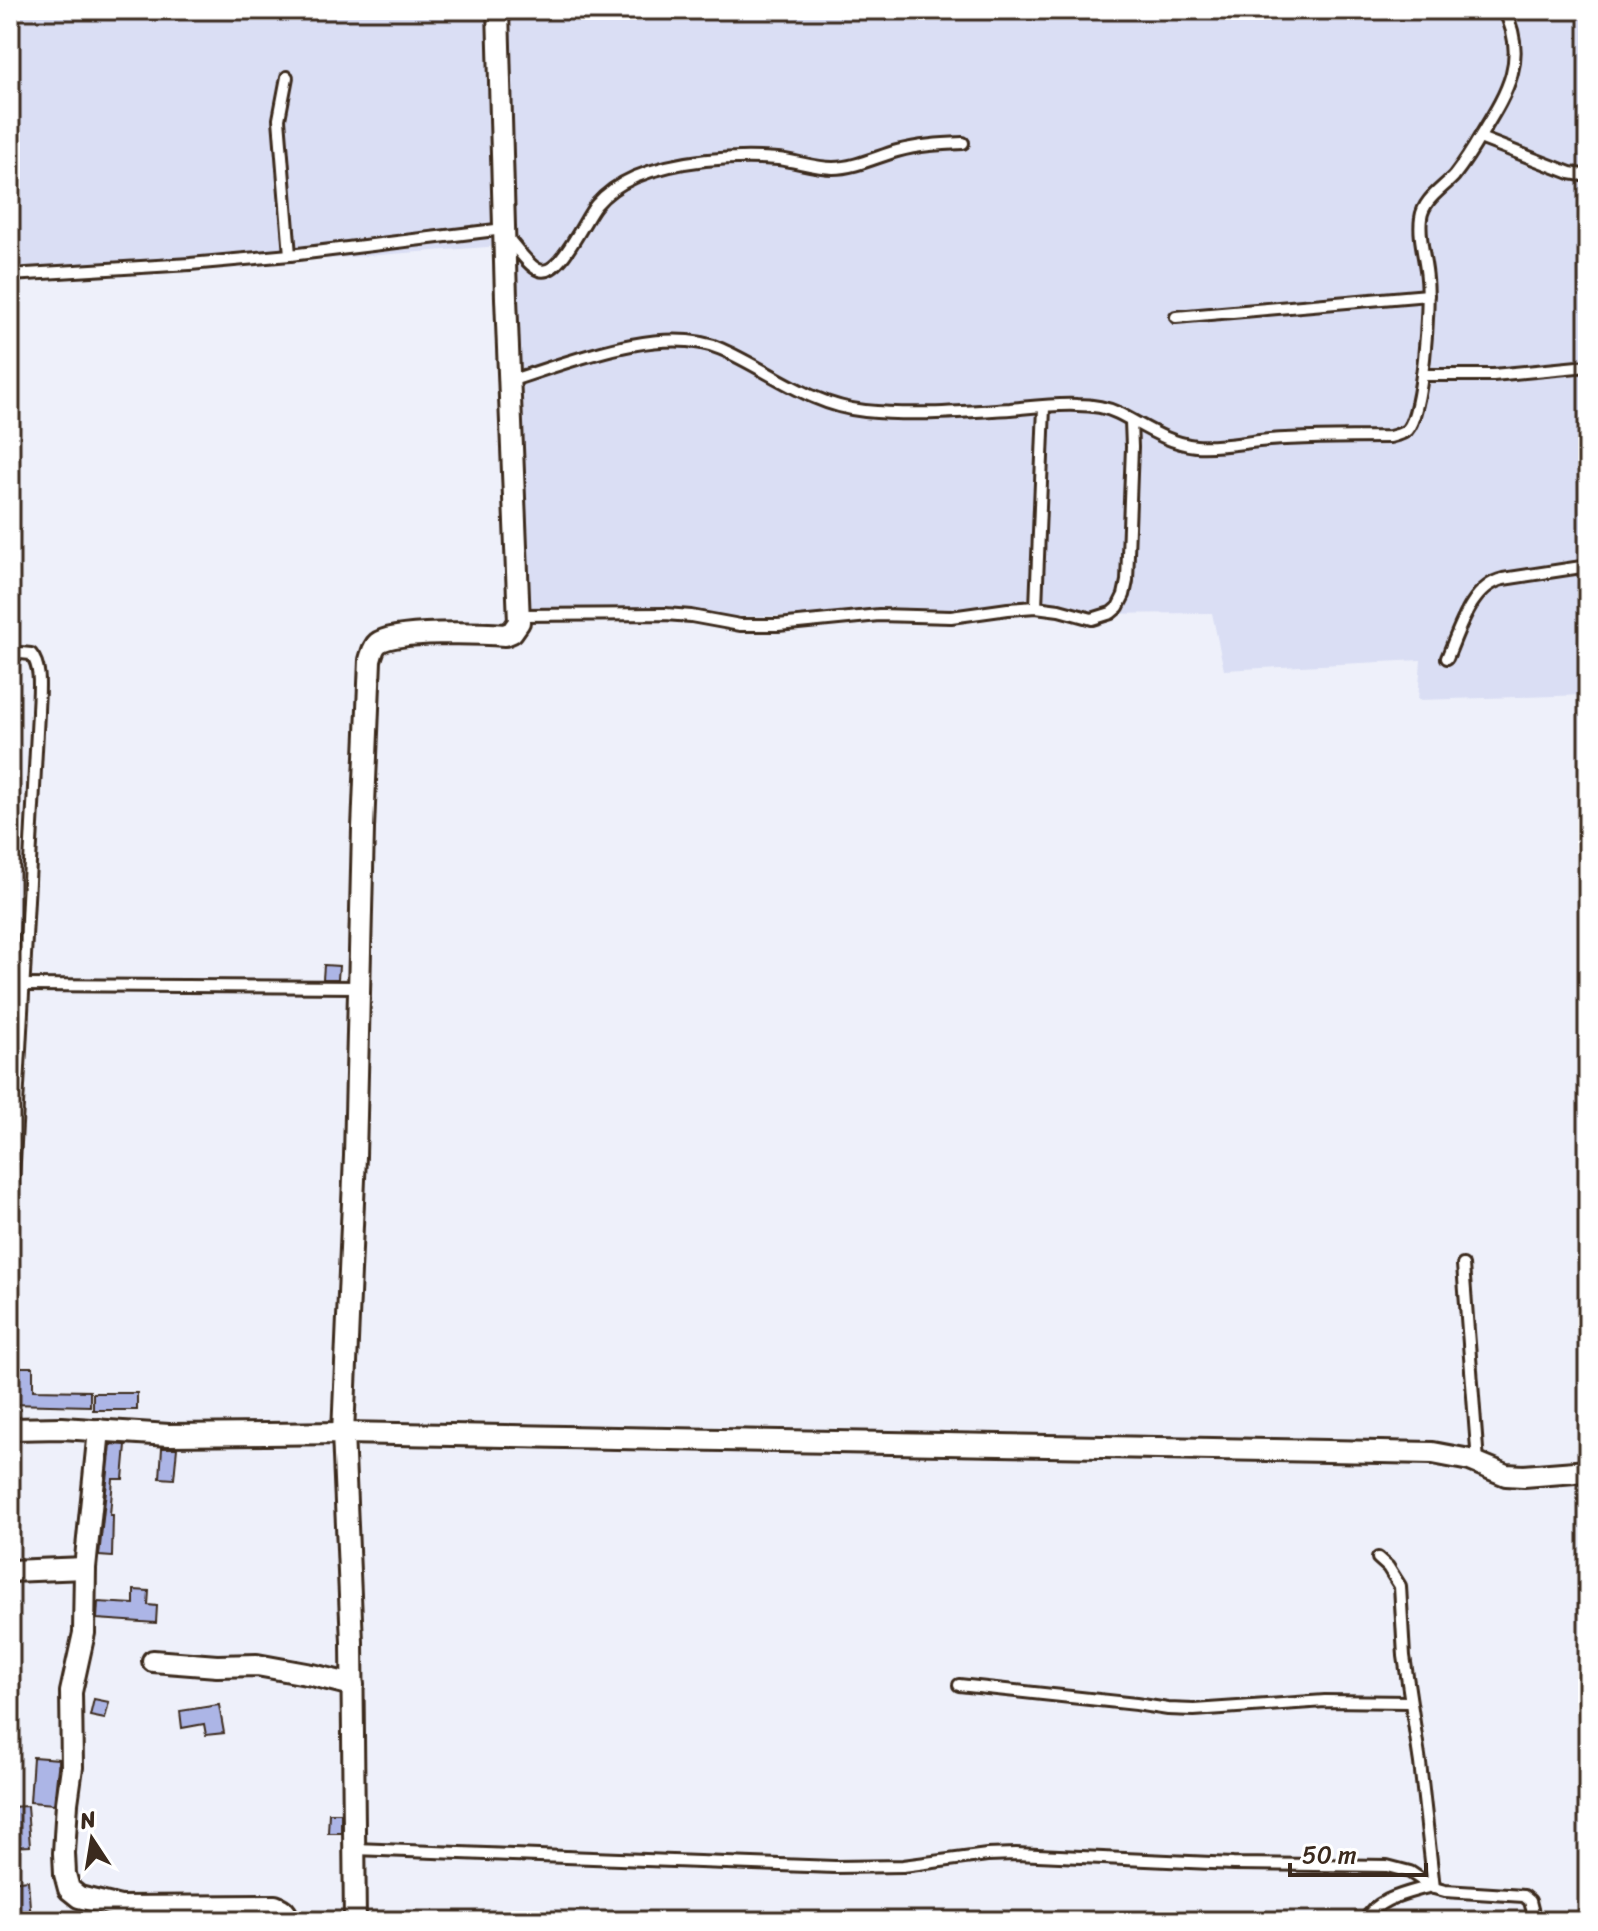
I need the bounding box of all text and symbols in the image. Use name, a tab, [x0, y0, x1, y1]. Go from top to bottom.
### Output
north arrow	[52, 1799, 132, 1879]
text: N	[75, 1799, 100, 1841]
scale bar	[1290, 1827, 1426, 1877]
text: 50 m	[1302, 1834, 1357, 1876]

